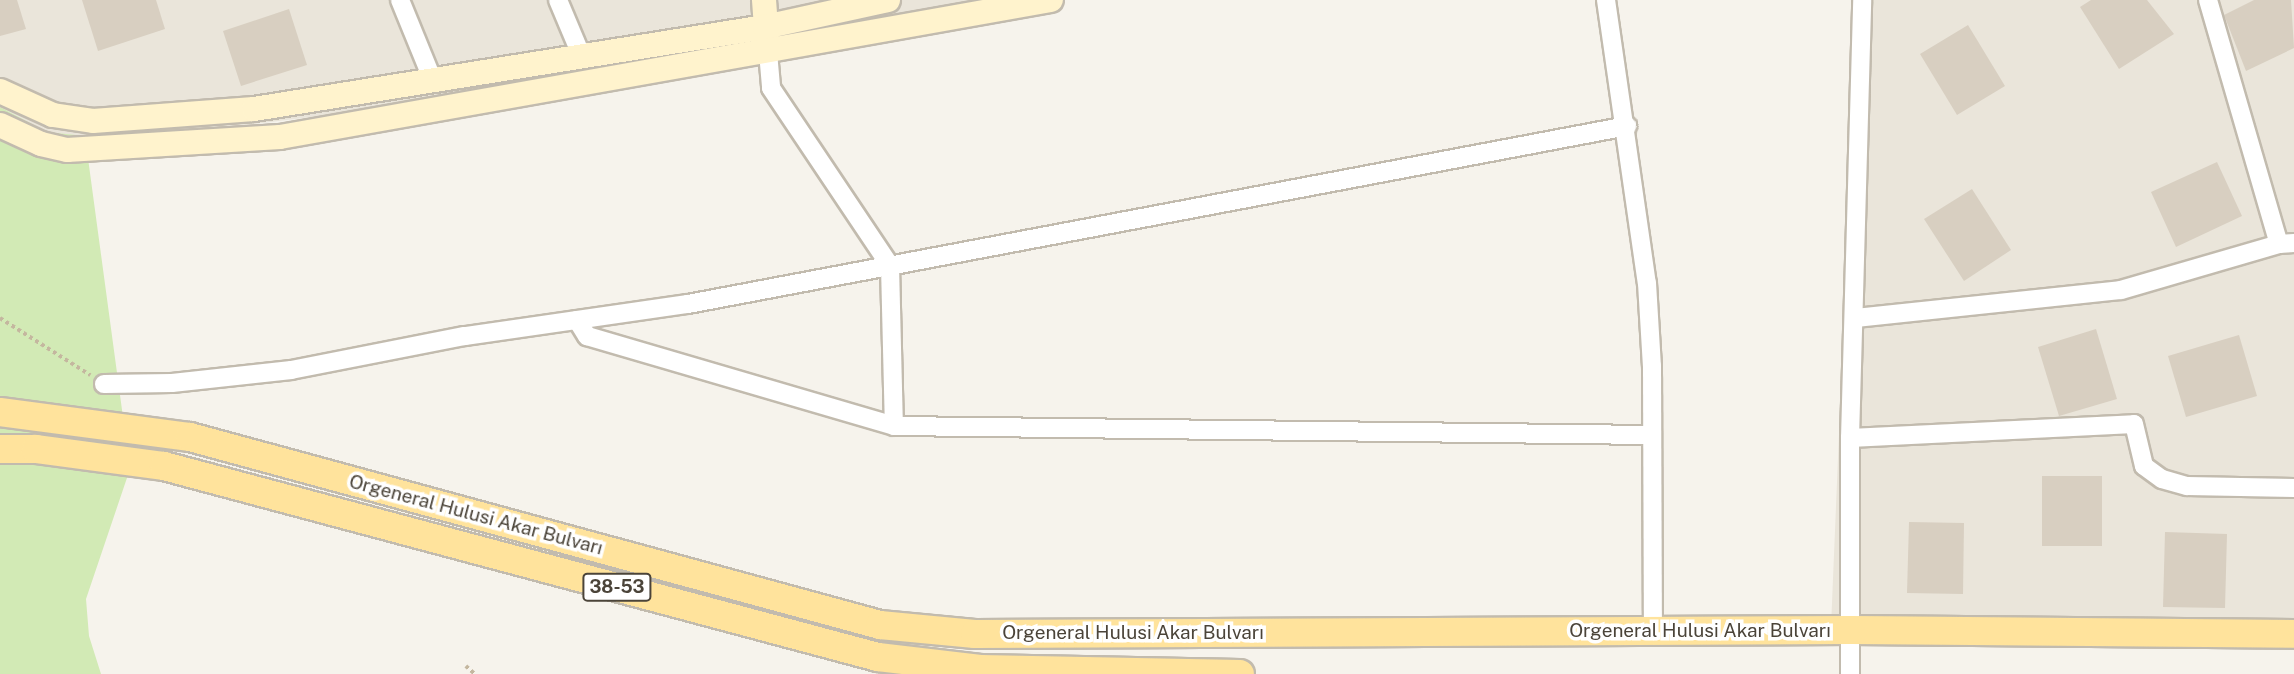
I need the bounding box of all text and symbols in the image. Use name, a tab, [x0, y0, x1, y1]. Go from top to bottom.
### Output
street label: Orgeneral Hulusi Akar Bulvarı	[347, 470, 605, 560]
road number: 38-53	[582, 572, 652, 602]
street label: Orgeneral Hulusi Akar Bulvarı	[1569, 620, 1831, 642]
street label: Orgeneral Hulusi Akar Bulvarı	[1002, 622, 1264, 644]

